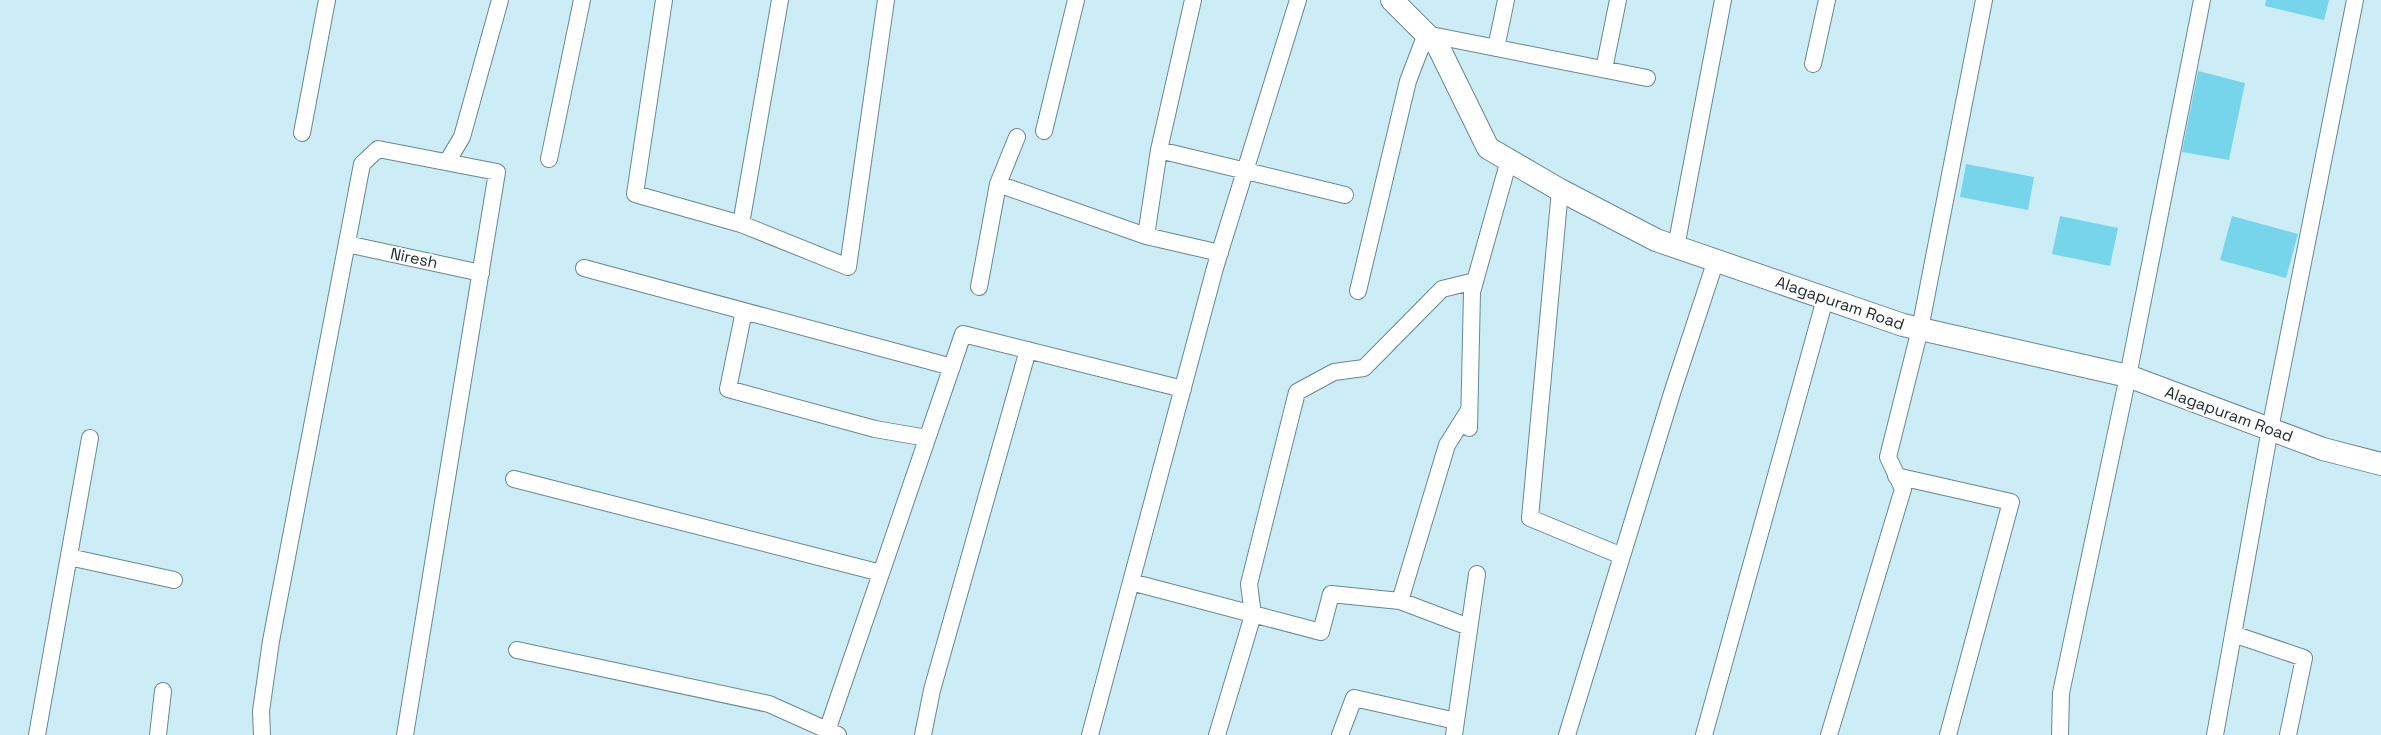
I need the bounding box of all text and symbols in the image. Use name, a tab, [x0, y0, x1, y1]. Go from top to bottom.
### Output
street label: Niresh	[388, 243, 440, 273]
street label: Alagapuram Road	[1773, 271, 1907, 335]
street label: Alagapuram Road	[2162, 381, 2296, 447]

